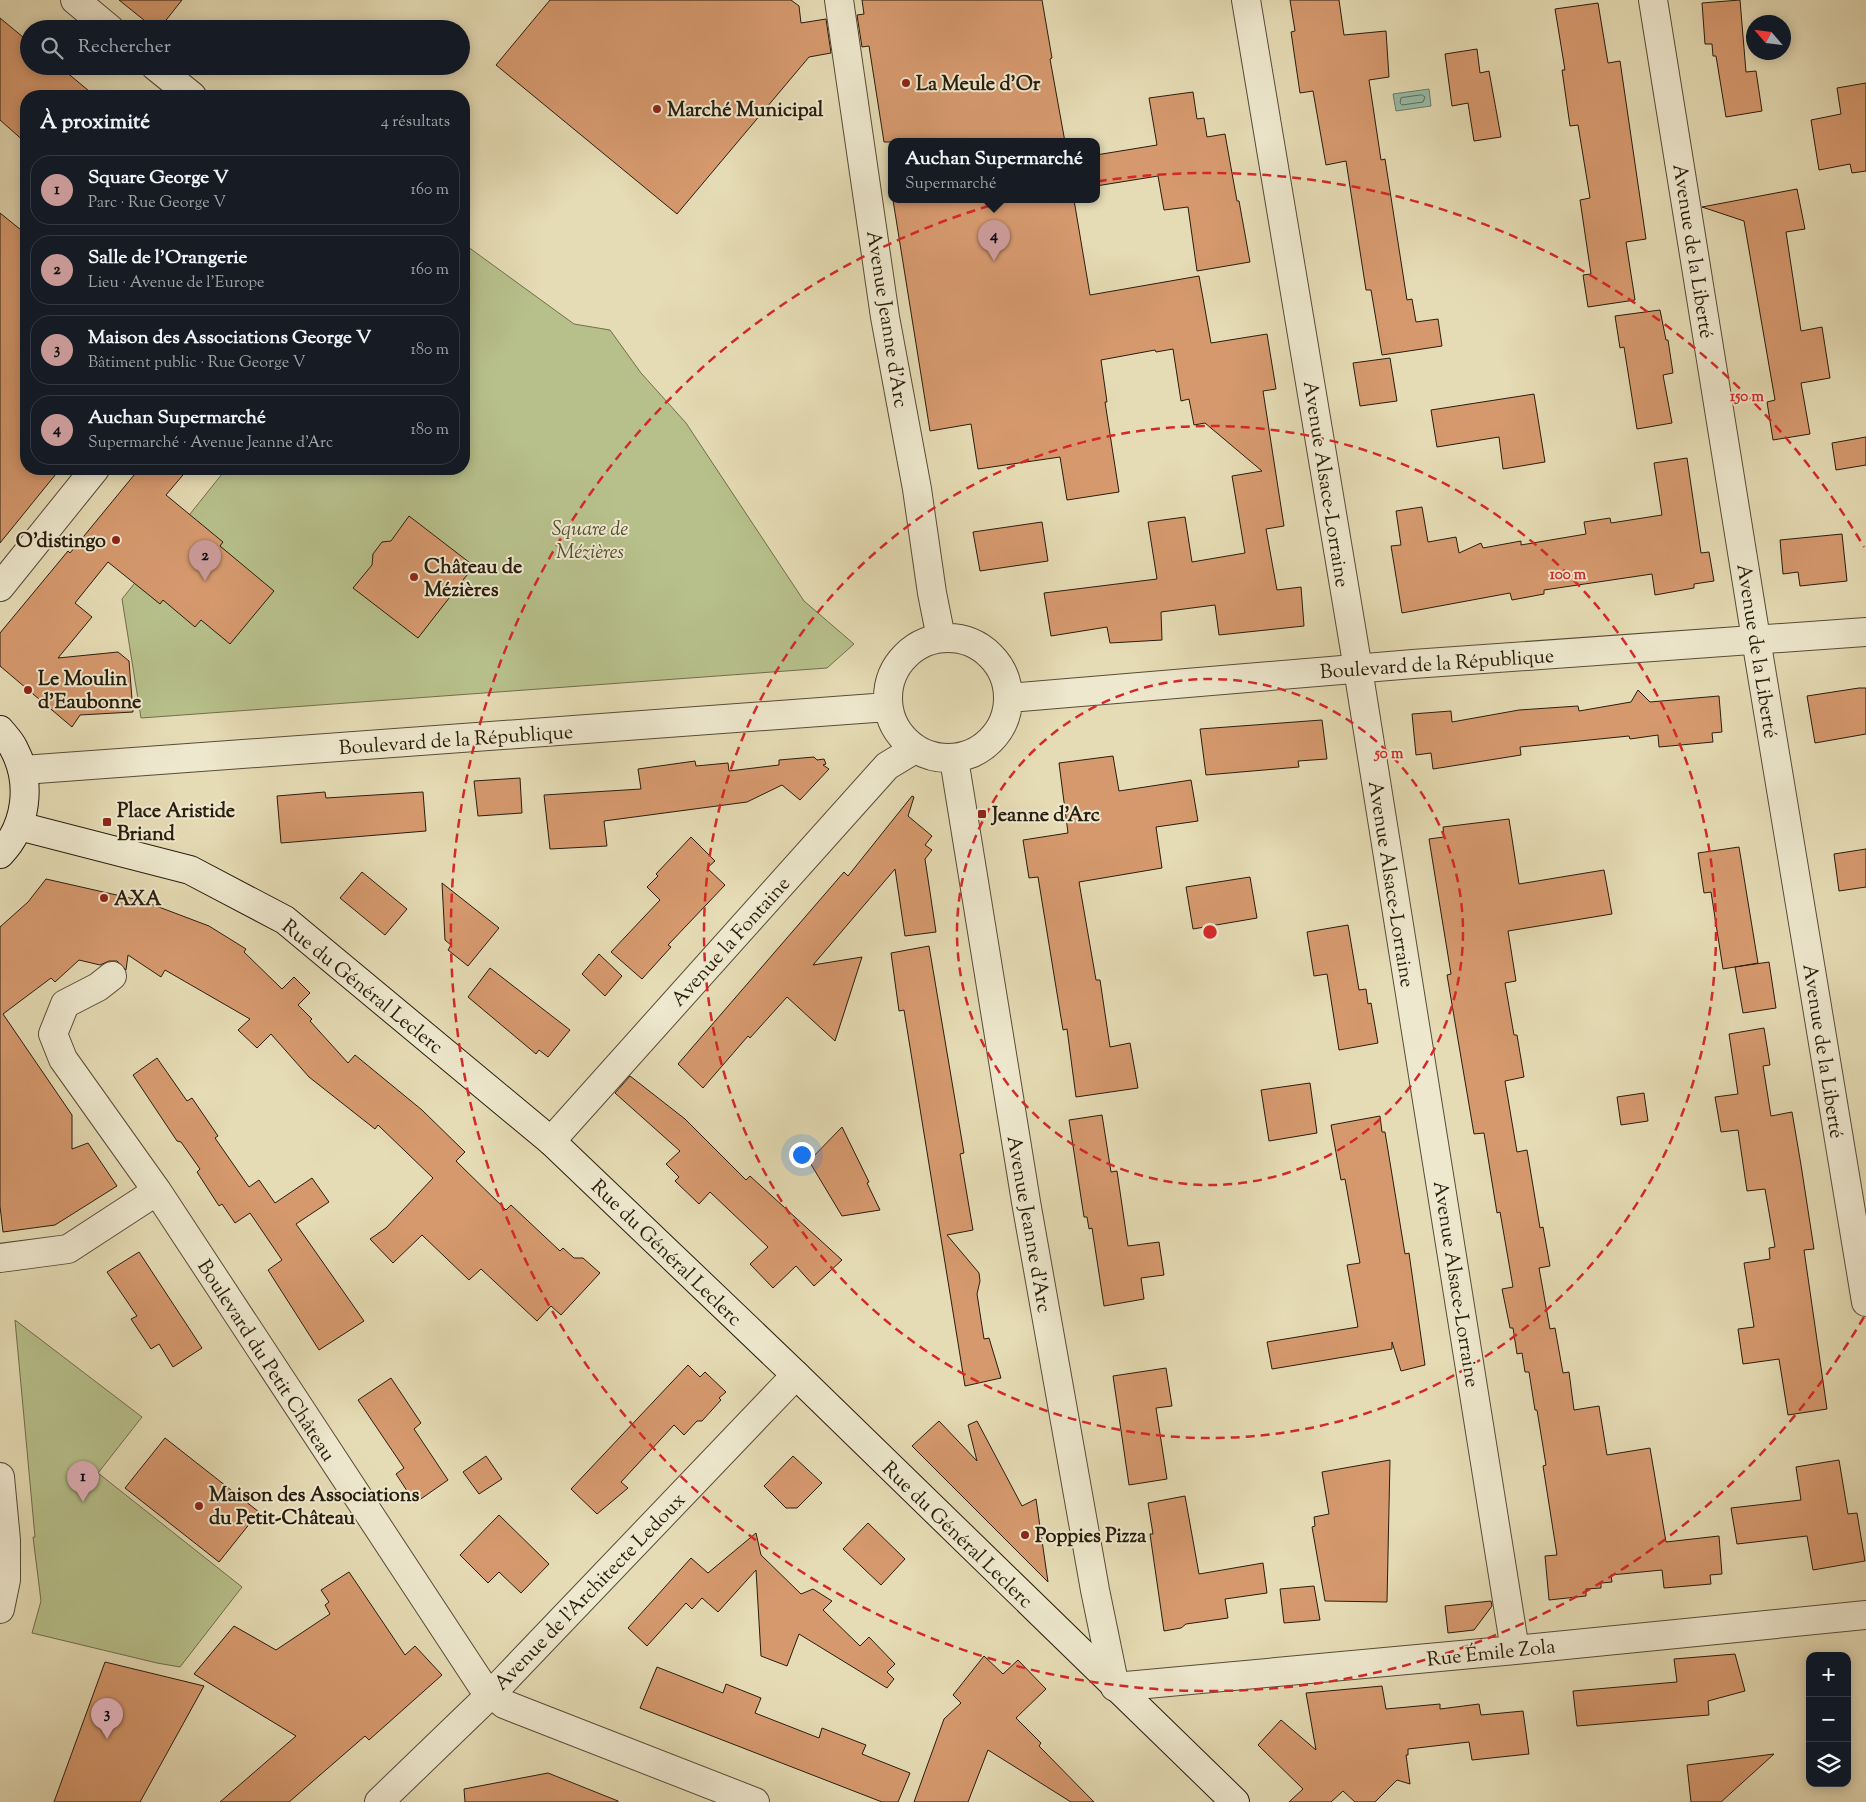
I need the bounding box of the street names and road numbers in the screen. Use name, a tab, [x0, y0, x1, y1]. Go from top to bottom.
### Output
street label: Avenue de la Liberté	[1663, 162, 1720, 341]
street label: Avenue Jeanne d'Arc	[857, 229, 914, 410]
street label: Avenue Alsace-Lorraine	[1294, 379, 1355, 590]
street label: Avenue de la Liberté	[1727, 562, 1784, 741]
street label: Boulevard de la République	[1319, 643, 1555, 688]
street label: Boulevard de la République	[338, 719, 574, 764]
street label: Avenue Alsace-Lorraine	[1359, 779, 1420, 990]
street label: Avenue la Fontaine	[665, 871, 798, 1014]
street label: Rue du Général Leclerc	[274, 914, 448, 1062]
street label: Avenue de la Liberté	[1793, 962, 1850, 1141]
street label: Avenue Jeanne d'Arc	[998, 1134, 1057, 1315]
street label: Rue du Général Leclerc	[583, 1174, 747, 1334]
street label: Avenue Alsace-Lorraine	[1424, 1179, 1485, 1390]
street label: Boulevard du Petit Château	[189, 1255, 341, 1468]
street label: Rue du Général Leclerc	[874, 1456, 1038, 1616]
street label: Avenue de l'Architecte Ledoux	[488, 1487, 693, 1698]
street label: Rue Émile Zola	[1425, 1632, 1557, 1676]

